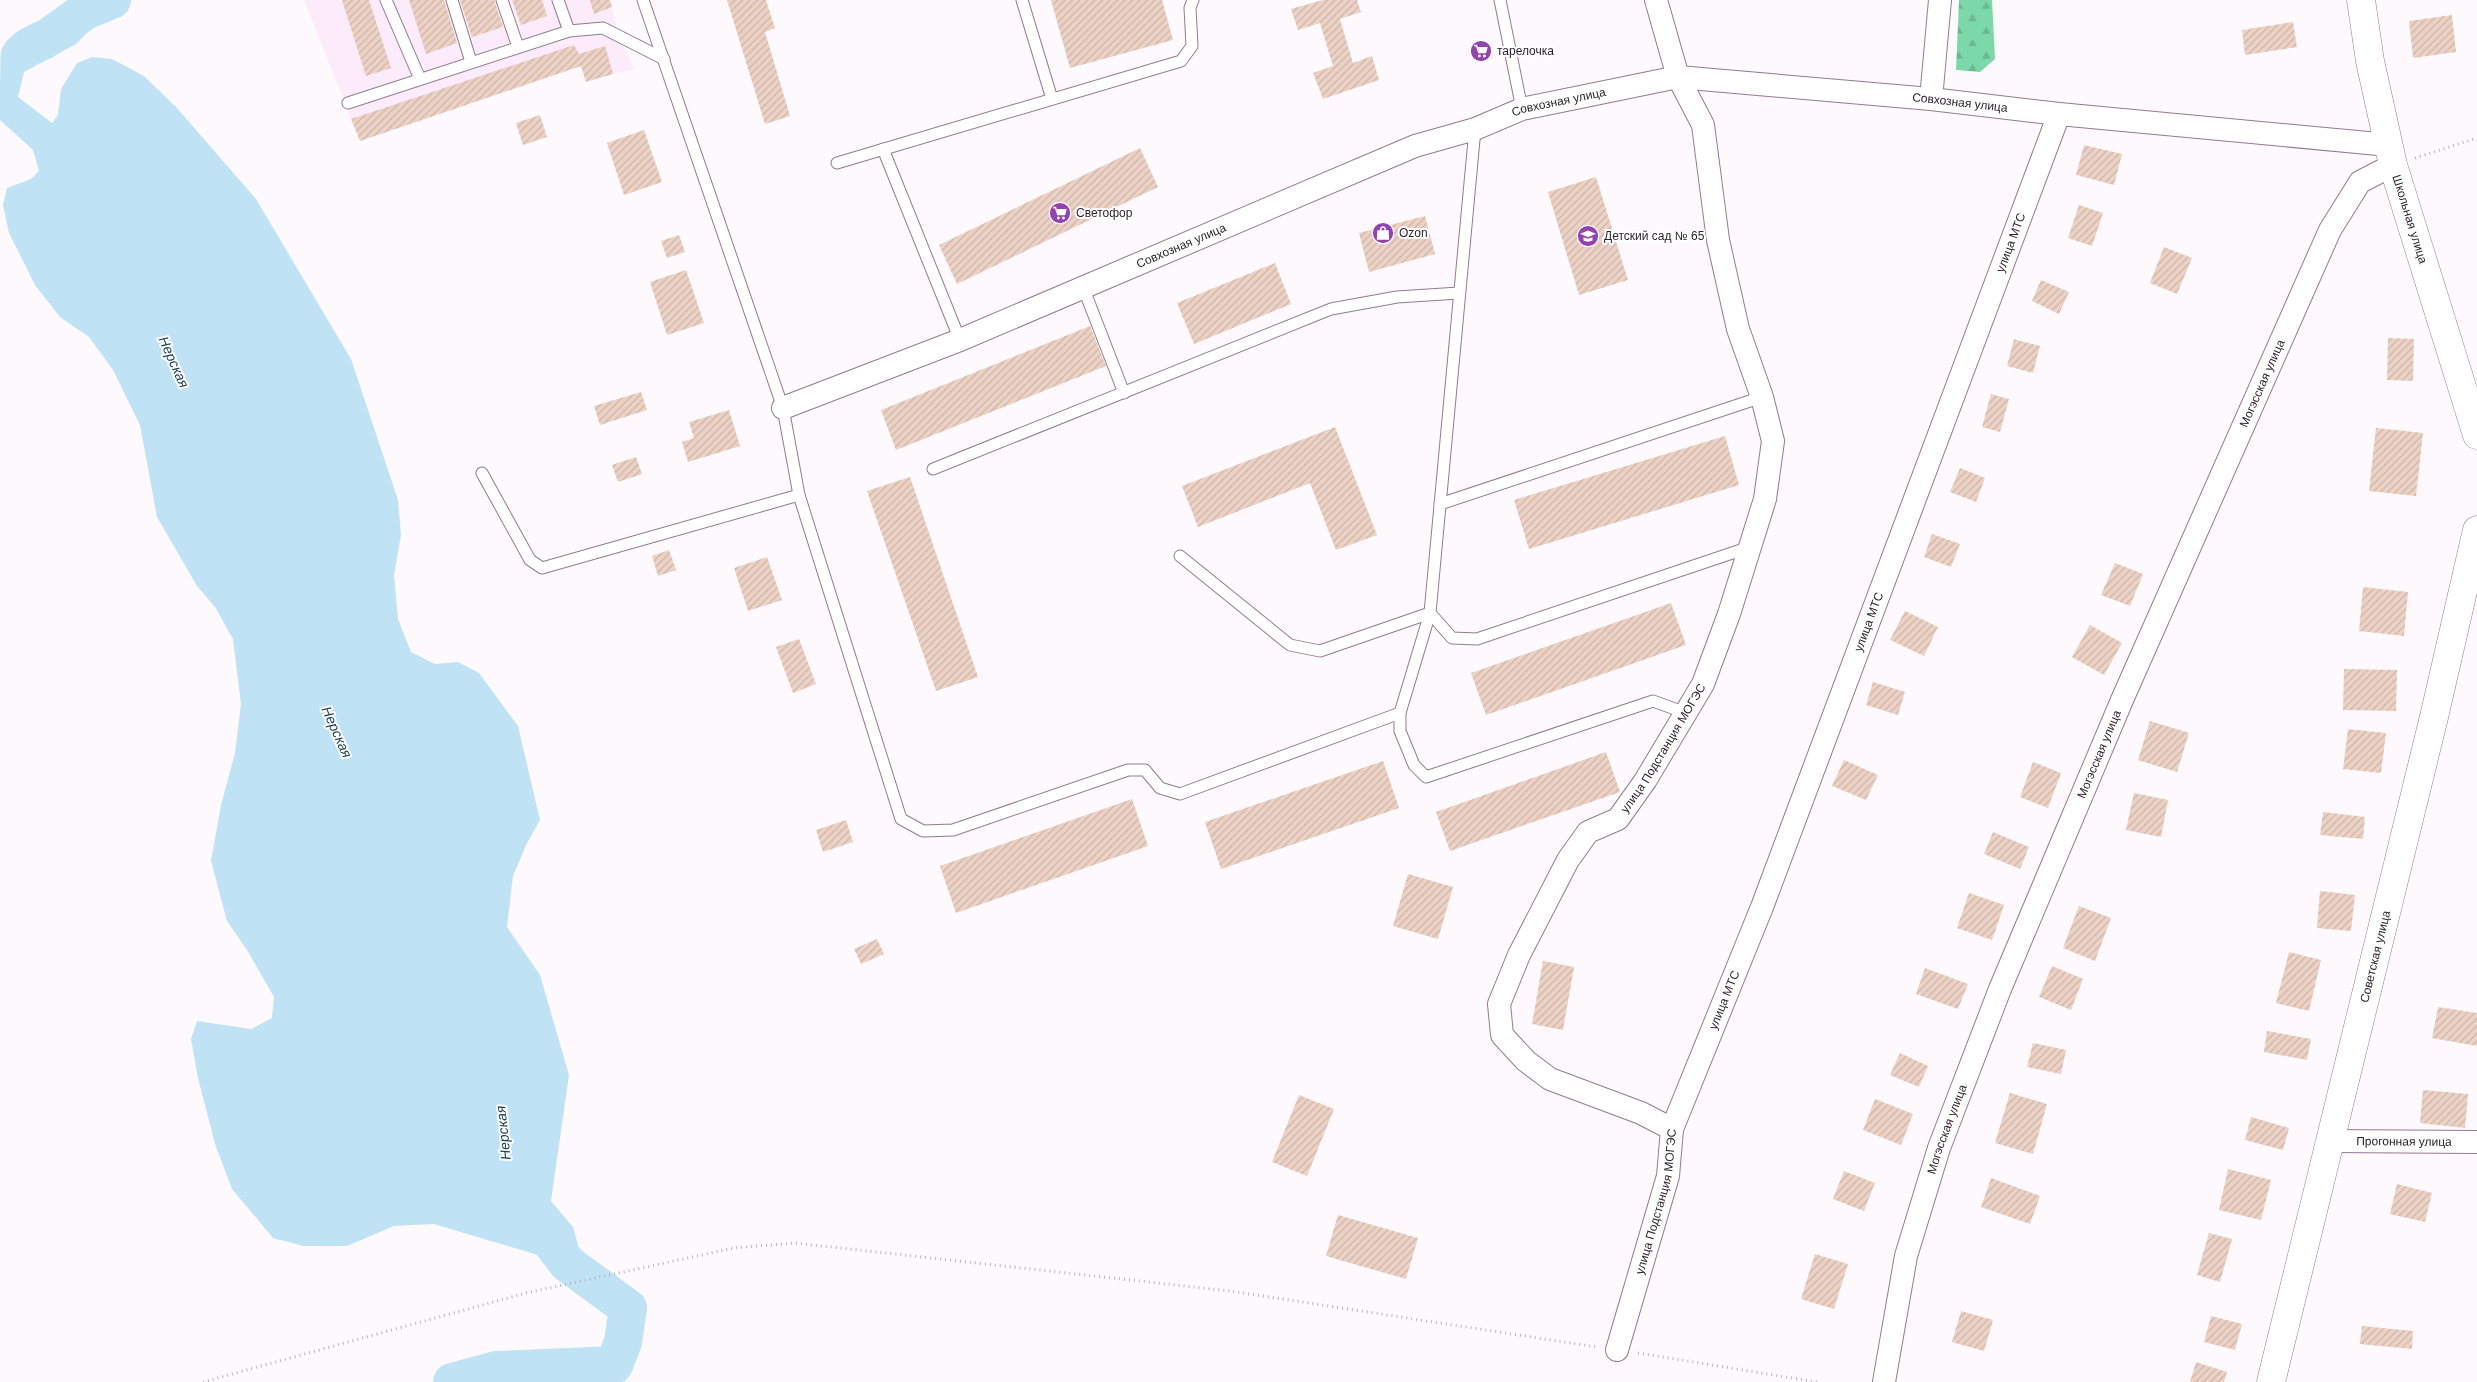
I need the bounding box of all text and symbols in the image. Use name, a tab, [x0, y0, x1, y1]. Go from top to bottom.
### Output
supermarket icon: тарелочка	[1469, 39, 1493, 63]
place label: тарелочка	[1497, 44, 1554, 58]
street label: Совхозная улица	[1509, 85, 1607, 120]
street label: Совхозная улица	[1912, 90, 2009, 115]
street label: Школьная улица	[2389, 173, 2430, 266]
supermarket icon: Светофор	[1048, 201, 1072, 225]
place label: Светофор	[1076, 206, 1133, 220]
street label: улица МТС	[1993, 211, 2028, 274]
street label: Совхозная улица	[1134, 220, 1228, 271]
shop icon: Ozon	[1371, 221, 1395, 245]
school or university icon: Детский сад № 65	[1576, 224, 1600, 248]
place label: Ozon	[1399, 226, 1428, 240]
place label: Детский сад № 65	[1604, 229, 1705, 243]
water label: Нерская	[156, 334, 193, 391]
street label: Могэсская улица	[2237, 337, 2288, 429]
street label: улица МТС	[1851, 590, 1886, 654]
street label: улица Подстанция МОГЭС	[1618, 681, 1709, 816]
water label: Нерская	[319, 704, 356, 761]
street label: Могэсская улица	[2074, 708, 2124, 800]
street label: Советская улица	[2357, 909, 2393, 1004]
street label: улица МТС	[1706, 968, 1743, 1032]
street label: Могэсская улица	[1924, 1082, 1970, 1176]
water label: Нерская	[492, 1105, 514, 1161]
street label: улица Подстанция МОГЭС	[1633, 1128, 1679, 1276]
street label: Прогонная улица	[2356, 1134, 2452, 1149]

